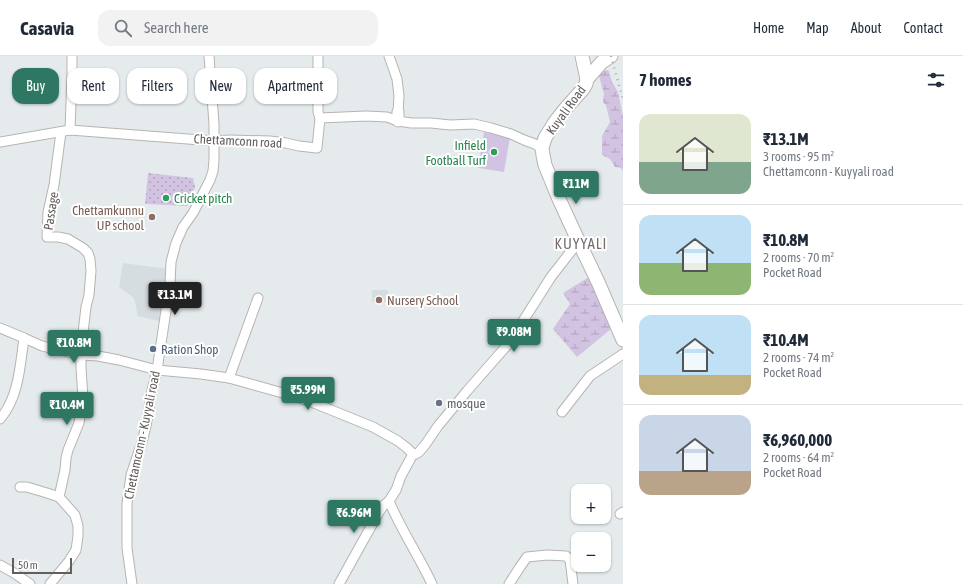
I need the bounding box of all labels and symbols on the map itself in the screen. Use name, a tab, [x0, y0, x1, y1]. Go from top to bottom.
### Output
street label: Kuyali Road	[543, 83, 589, 137]
street label: Chettamconn road	[193, 131, 283, 151]
place label: Infield Football Turf	[426, 138, 486, 168]
marker: Infield Football Turf	[489, 147, 499, 157]
pin: ₹11M	[552, 171, 600, 205]
street label: Passage	[41, 191, 61, 231]
place label: Cricket pitch	[174, 191, 232, 206]
marker: Cricket pitch	[161, 193, 171, 203]
place label: Chettamkunnu UP school	[72, 203, 145, 233]
marker: Chettamkunnu UP school	[147, 212, 157, 222]
district label: KUYYALI	[555, 235, 607, 252]
pin: ₹13.1M	[142, 282, 208, 316]
place label: Nursery School	[387, 293, 459, 308]
marker: Nursery School	[374, 295, 384, 305]
pin: ₹9.08M	[481, 319, 547, 353]
pin: ₹10.8M	[41, 330, 107, 364]
place label: Ration Shop	[161, 342, 219, 357]
marker: Ration Shop	[148, 344, 158, 354]
street label: Chettamconn - Kuyyali road	[121, 369, 163, 501]
pin: ₹5.99M	[275, 377, 341, 411]
pin: ₹10.4M	[34, 392, 100, 426]
place label: mosque	[447, 396, 486, 411]
marker: mosque	[434, 398, 444, 408]
pin: ₹6.96M	[321, 500, 387, 534]
scale bar	[12, 556, 72, 575]

